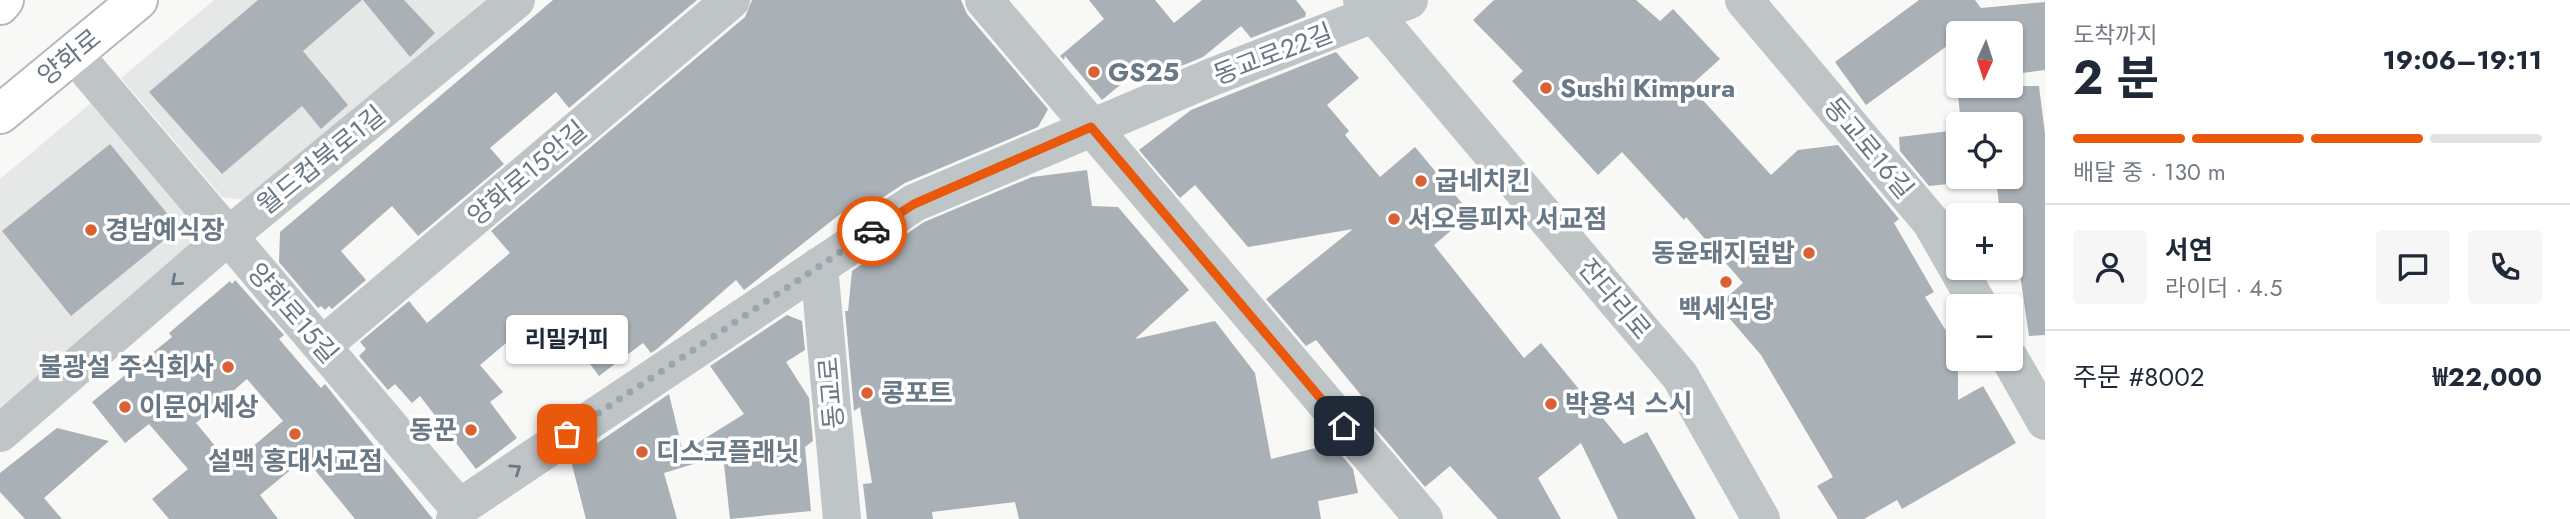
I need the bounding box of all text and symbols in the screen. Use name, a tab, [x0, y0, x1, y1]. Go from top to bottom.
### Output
street label: 동교로22길	[1208, 14, 1338, 94]
text: 도착까지	[2073, 18, 2158, 52]
street label: 양화로	[29, 20, 109, 94]
north arrow	[1946, 21, 2023, 98]
map controls	[1946, 21, 2023, 371]
text: 19:06–19:11	[2383, 41, 2542, 79]
text: 2 분	[2073, 45, 2159, 111]
place label: GS25	[1108, 53, 1179, 91]
marker: GS25	[1086, 64, 1102, 80]
place label: Sushi Kimpura	[1560, 69, 1735, 107]
marker: Sushi Kimpura	[1538, 80, 1554, 96]
street label: 동교로16길	[1815, 89, 1923, 207]
street label: 월드컵북로1길	[249, 96, 393, 224]
street label: 양화로15안길	[459, 112, 595, 234]
button: locate	[1946, 112, 2023, 189]
text: 배달 중 · 130 m	[2073, 155, 2226, 189]
place label: 굽네치킨	[1435, 162, 1531, 200]
marker: 굽네치킨	[1413, 173, 1429, 189]
courier	[837, 196, 907, 266]
place label: 서오릉피자 서교점	[1408, 200, 1607, 238]
button: +	[1946, 203, 2023, 280]
place label: 경남예식장	[105, 211, 225, 249]
marker: 서오릉피자 서교점	[1386, 211, 1402, 227]
icon: car	[853, 212, 891, 250]
marker: 경남예식장	[83, 222, 99, 238]
button: person	[2073, 230, 2147, 304]
button: chat	[2376, 230, 2450, 304]
button: phone	[2468, 230, 2542, 304]
text: 서연	[2165, 231, 2213, 269]
place label: 동윤돼지덮밥	[1651, 234, 1795, 272]
marker: 동윤돼지덮밥	[1801, 245, 1817, 261]
street label: 잔다리로	[1570, 250, 1660, 348]
street label: 양화로15길	[239, 254, 347, 372]
text: 라이더 · 4.5	[2165, 271, 2282, 305]
one-way arrow	[171, 273, 184, 285]
marker: 백세식당	[1718, 274, 1734, 290]
place label: 백세식당	[1678, 290, 1774, 328]
button: −	[1946, 294, 2023, 371]
callout: 리밀커피	[506, 315, 628, 364]
text: 리밀커피	[525, 322, 609, 356]
place label: 불광설 주식회사	[39, 348, 214, 386]
street label: 동교로	[809, 356, 853, 430]
text: 주문 #8002	[2073, 358, 2205, 396]
text: ₩22,000	[2432, 358, 2542, 396]
marker: 불광설 주식회사	[220, 359, 236, 375]
place label: 콩포트	[881, 374, 953, 412]
marker: 콩포트	[859, 385, 875, 401]
place label: 박용석 스시	[1565, 385, 1692, 423]
place label: 이문어세상	[139, 388, 259, 426]
pin	[1314, 396, 1374, 456]
marker: 박용석 스시	[1543, 396, 1559, 412]
marker: 이문어세상	[117, 399, 133, 415]
pin	[537, 404, 597, 464]
icon: home	[1325, 407, 1363, 445]
place label: 동꾼	[409, 411, 457, 449]
icon: bag	[548, 415, 586, 453]
marker: 동꾼	[463, 422, 479, 438]
marker: 설맥 홍대서교점	[287, 426, 303, 442]
place label: 디스코플래닛	[656, 433, 800, 471]
place label: 설맥 홍대서교점	[207, 442, 383, 480]
marker: 디스코플래닛	[634, 444, 650, 460]
one-way arrow	[508, 465, 521, 477]

